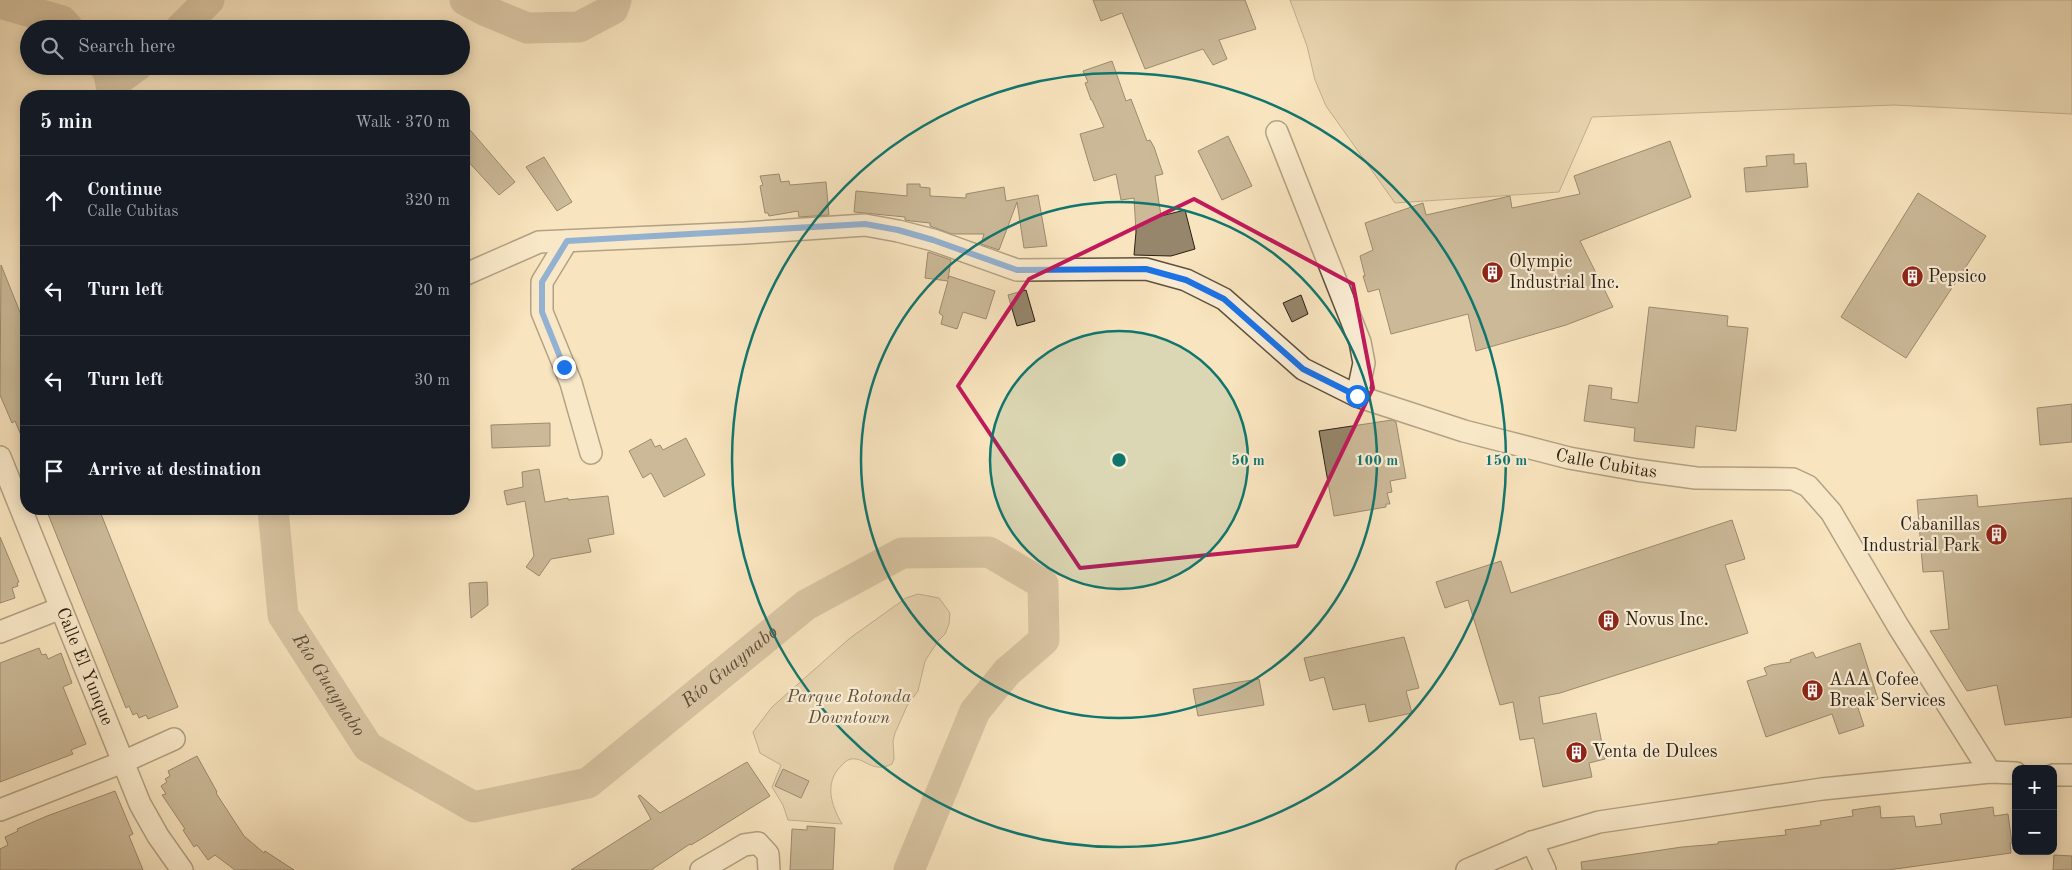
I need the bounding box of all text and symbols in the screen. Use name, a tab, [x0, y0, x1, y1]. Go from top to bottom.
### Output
search box	[20, 20, 470, 75]
icon: search	[38, 34, 66, 62]
text: Search here	[78, 38, 175, 57]
text: 5 min	[40, 112, 93, 133]
text: Walk · 370 m	[355, 115, 450, 131]
text: Continue	[87, 181, 162, 200]
icon: ahead	[40, 187, 68, 215]
text: 320 m	[405, 193, 450, 209]
text: Calle Cubitas	[87, 204, 178, 220]
place label: Olympic Industrial Inc.	[1509, 253, 1620, 292]
building icon: Olympic Industrial Inc.	[1481, 260, 1505, 284]
building icon: Pepsico	[1900, 265, 1924, 289]
place label: Pepsico	[1928, 268, 1986, 286]
icon: left	[40, 277, 68, 305]
text: Turn left	[87, 281, 164, 300]
text: 20 m	[414, 283, 450, 299]
route end	[553, 356, 576, 379]
icon: left	[40, 367, 68, 395]
text: Turn left	[87, 371, 164, 390]
text: 30 m	[414, 373, 450, 389]
route start	[1346, 385, 1369, 408]
street label: Calle Cubitas	[1554, 446, 1658, 482]
centre of rings	[1110, 451, 1128, 469]
text: 50 m	[1231, 454, 1265, 469]
text: 100 m	[1356, 454, 1398, 469]
text: 150 m	[1485, 454, 1527, 469]
icon: arrive	[40, 457, 68, 485]
text: Arrive at destination	[87, 461, 261, 480]
place label: Cabanillas Industrial Park	[1862, 516, 1980, 555]
building icon: Cabanillas Industrial Park	[1984, 523, 2008, 547]
street label: Calle El Yunque	[53, 605, 116, 728]
building icon: Novus Inc.	[1597, 608, 1621, 632]
place label: Novus Inc.	[1625, 611, 1709, 629]
water label: Río Guaynabo	[677, 622, 782, 712]
water label: Río Guaynabo	[288, 630, 368, 740]
place label: AAA Cofee Break Services	[1829, 671, 1946, 710]
building icon: AAA Cofee Break Services	[1801, 678, 1825, 702]
park label: Parque Rotonda Downtown	[786, 688, 912, 727]
building icon: Venta de Dulces	[1564, 740, 1588, 764]
place label: Venta de Dulces	[1592, 743, 1718, 761]
map controls	[2012, 765, 2057, 855]
button: +	[2012, 765, 2057, 810]
button: −	[2012, 810, 2057, 855]

